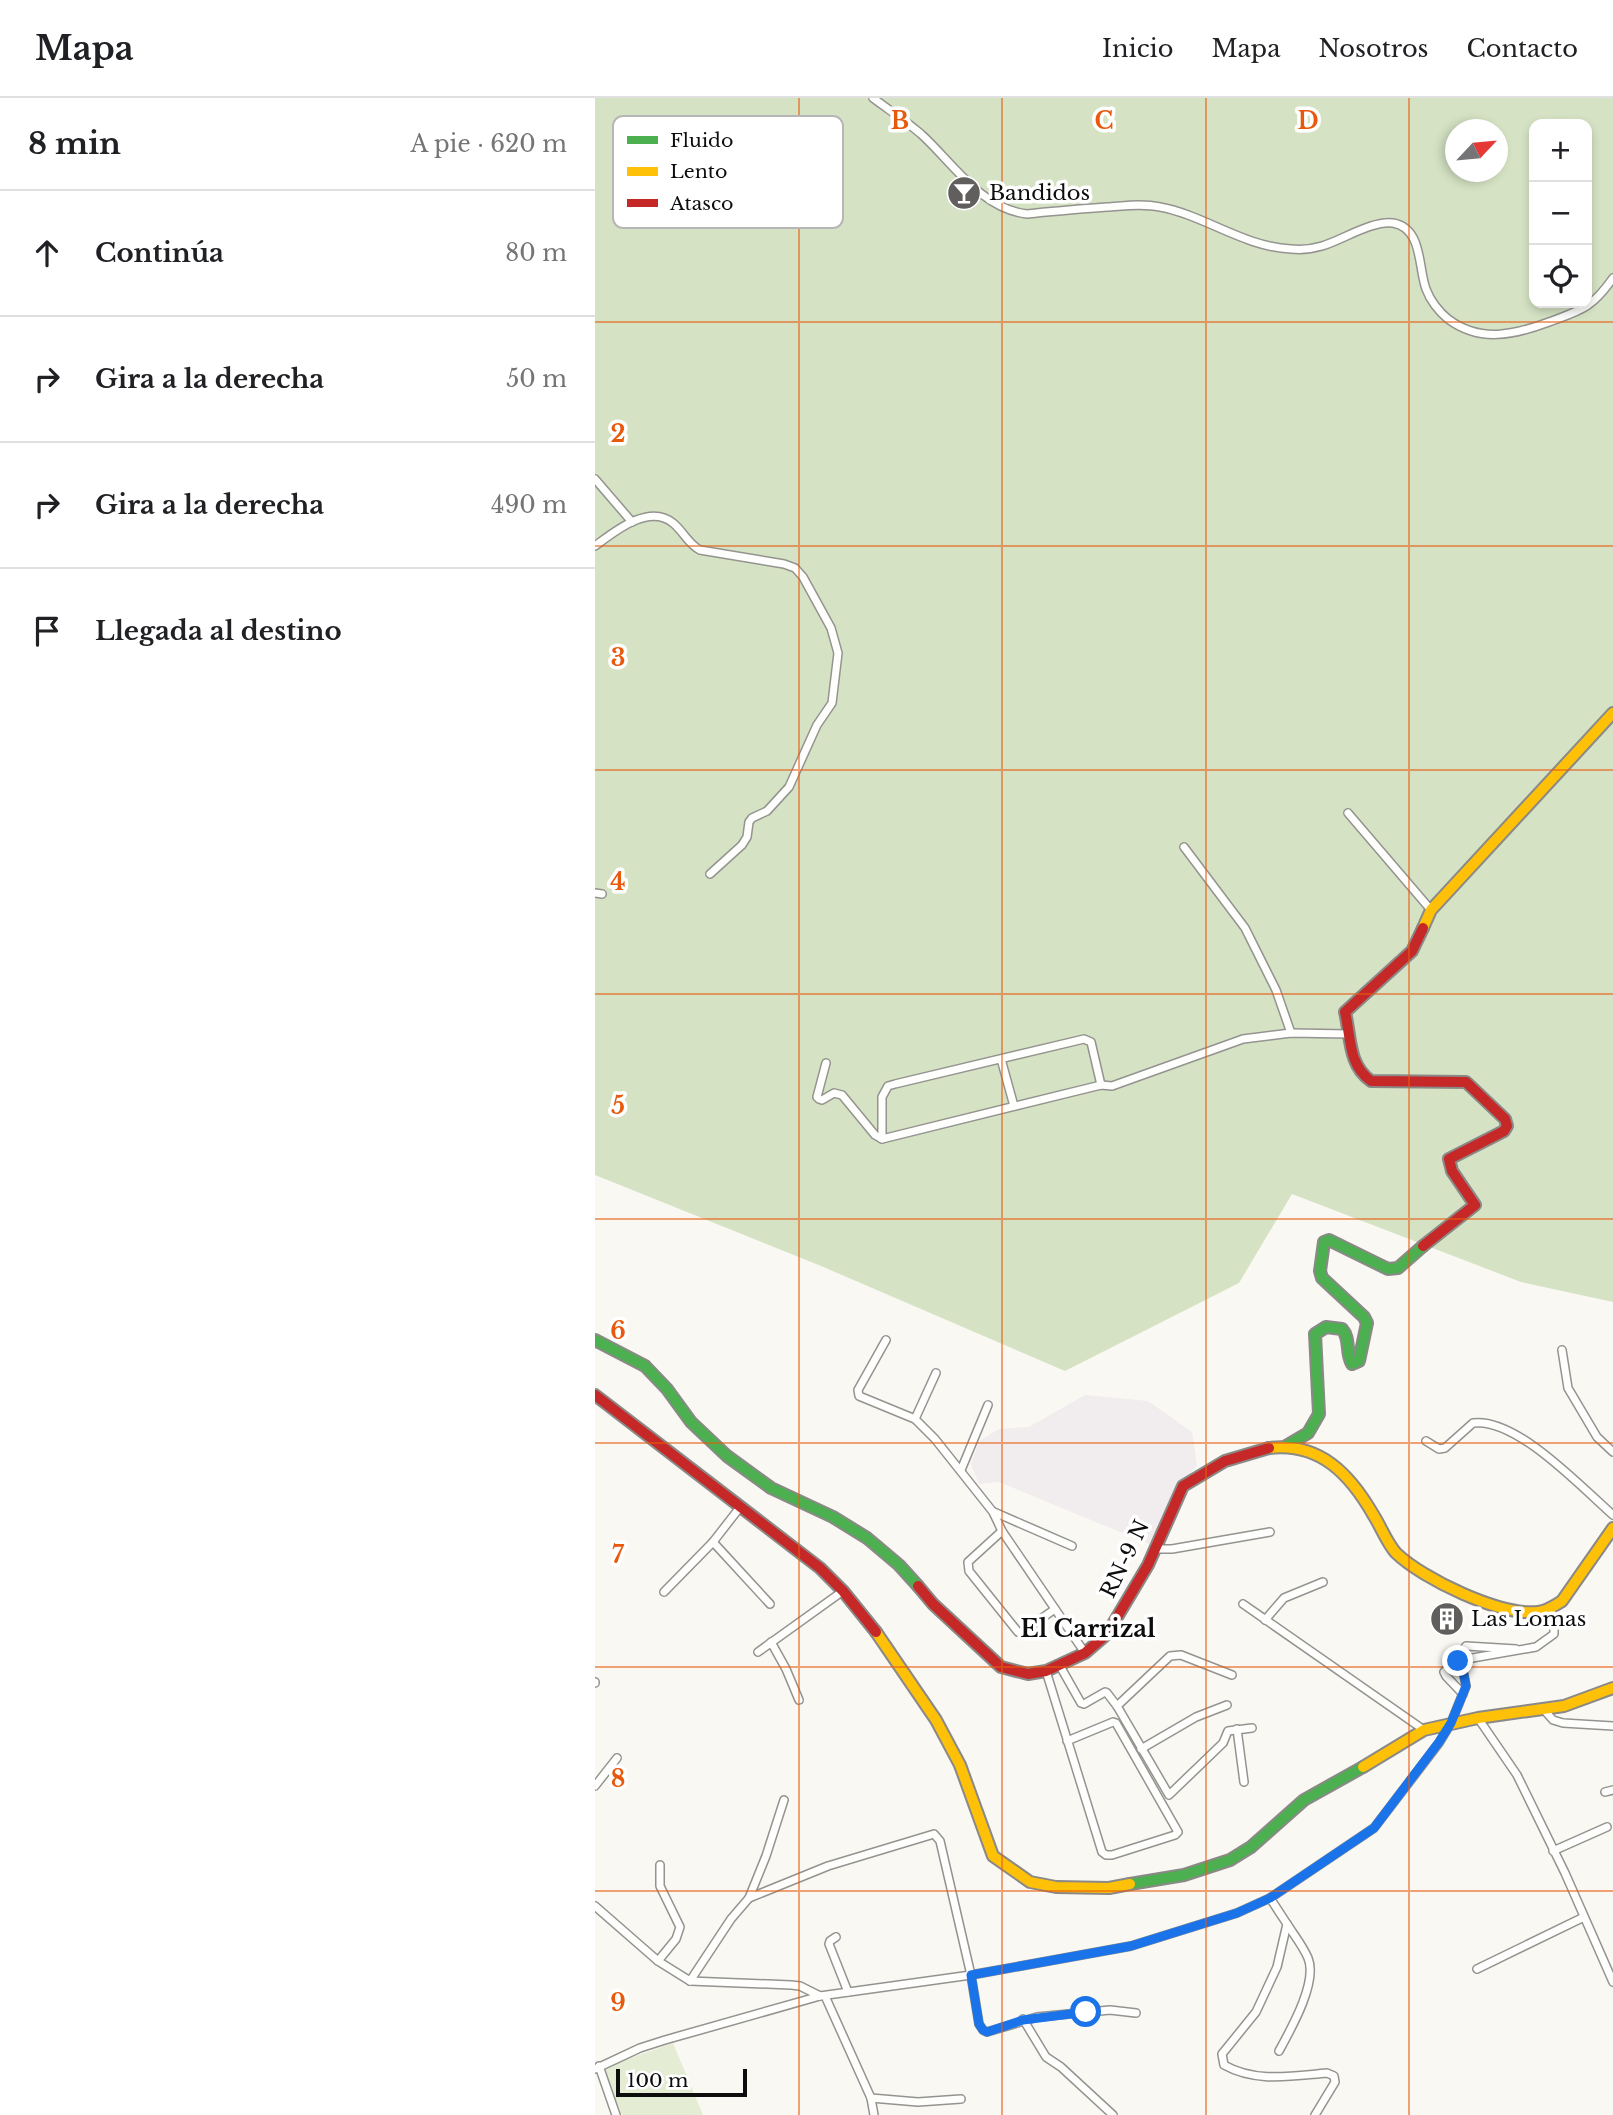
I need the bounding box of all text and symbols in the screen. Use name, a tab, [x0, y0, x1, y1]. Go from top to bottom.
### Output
text: Mapa	[35, 28, 134, 69]
text: Inicio	[1102, 34, 1173, 63]
text: Mapa	[1211, 34, 1280, 63]
text: Nosotros	[1318, 34, 1429, 63]
text: Contacto	[1467, 34, 1578, 63]
text: B	[891, 107, 909, 135]
text: C	[1095, 107, 1113, 135]
text: D	[1297, 107, 1319, 135]
legend	[613, 116, 843, 228]
north arrow	[1445, 119, 1508, 182]
map controls	[1529, 119, 1592, 308]
button: +	[1529, 119, 1592, 182]
text: 8 min	[28, 125, 121, 162]
text: Fluido	[670, 129, 733, 152]
text: A pie · 620 m	[411, 130, 567, 158]
text: Lento	[670, 160, 727, 183]
bar icon: Bandidos	[945, 174, 983, 212]
place label: Bandidos	[989, 180, 1090, 206]
button: −	[1529, 182, 1592, 245]
text: Atasco	[669, 192, 734, 215]
icon: ahead	[28, 234, 66, 272]
text: Continúa	[95, 237, 224, 269]
text: 80 m	[505, 239, 567, 267]
button: locate	[1529, 245, 1592, 308]
icon: right	[28, 360, 66, 398]
text: Gira a la derecha	[95, 363, 324, 395]
text: 50 m	[506, 365, 567, 393]
text: 2	[611, 420, 625, 448]
icon: right	[28, 486, 66, 524]
text: Gira a la derecha	[95, 489, 324, 521]
text: 490 m	[491, 491, 567, 519]
icon: arrive	[28, 612, 66, 650]
text: Llegada al destino	[95, 615, 342, 647]
text: 3	[611, 644, 625, 672]
text: 4	[610, 868, 626, 896]
text: 5	[611, 1092, 625, 1120]
text: 6	[610, 1317, 626, 1345]
street label: RN-9 N	[1095, 1516, 1155, 1602]
text: 7	[612, 1541, 625, 1569]
building icon: Las Lomas	[1428, 1600, 1466, 1638]
place label: Las Lomas	[1471, 1606, 1586, 1632]
district label: El Carrizal	[1020, 1614, 1156, 1643]
route end	[1442, 1645, 1473, 1676]
text: 8	[611, 1765, 625, 1793]
text: 9	[610, 1989, 626, 2017]
route start	[1070, 1996, 1101, 2027]
scale bar	[616, 2066, 747, 2098]
text: 100 m	[627, 2069, 688, 2092]

